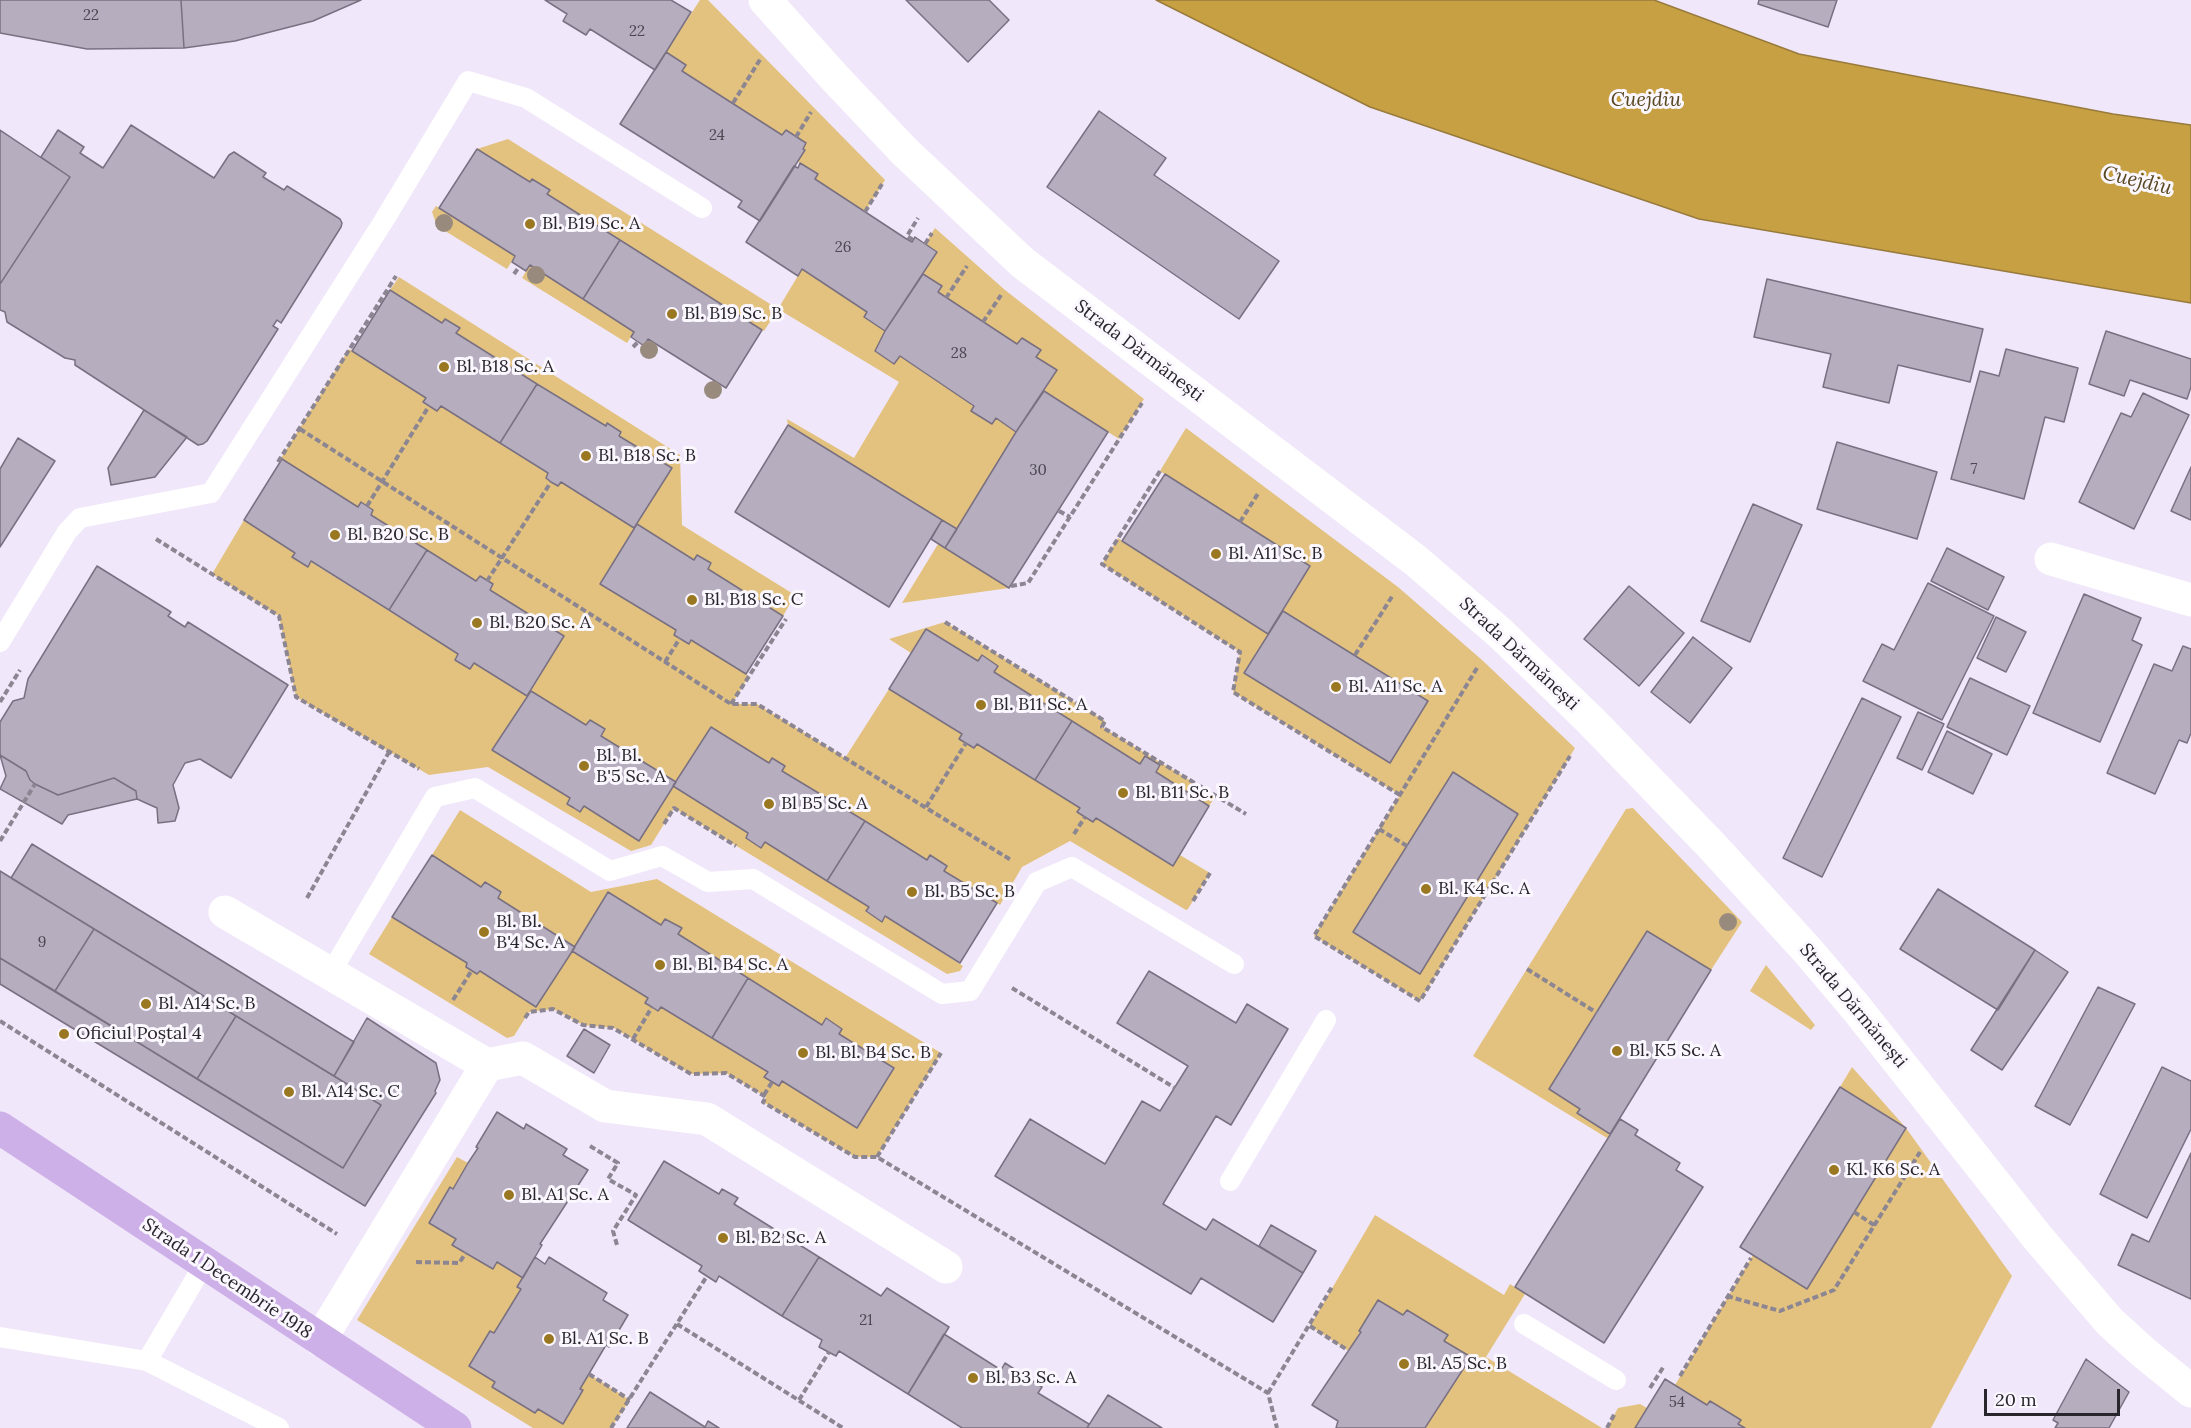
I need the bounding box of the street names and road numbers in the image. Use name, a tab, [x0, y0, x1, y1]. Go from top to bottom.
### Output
street label: Strada Dărmănești	[1070, 296, 1208, 406]
street label: Strada Dărmănești	[1455, 593, 1583, 715]
street label: Strada Dărmănești	[1795, 939, 1911, 1073]
street label: Strada 1 Decembrie 1918	[138, 1214, 316, 1344]

